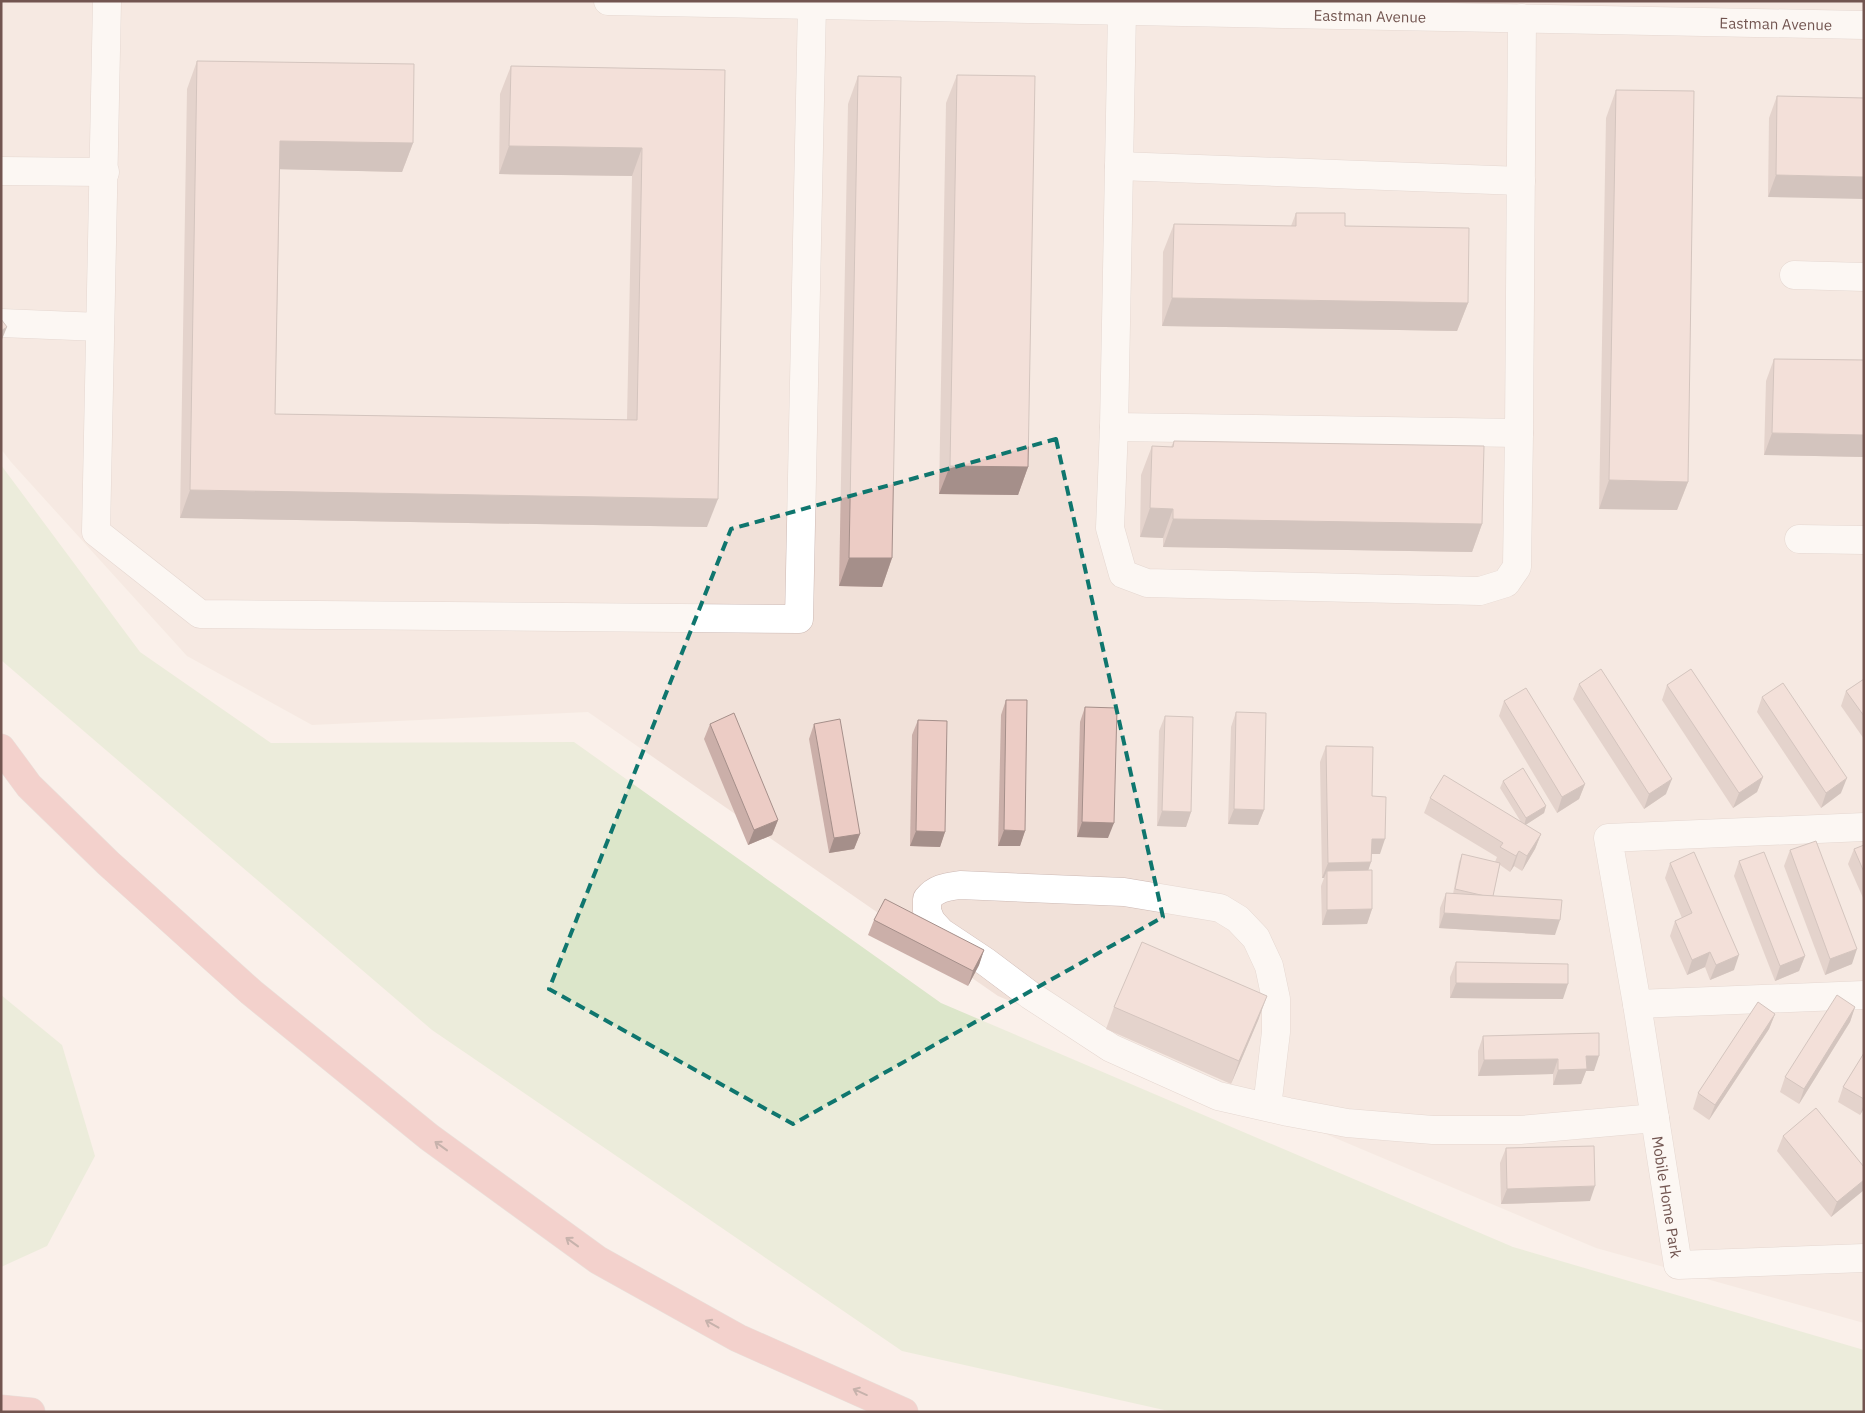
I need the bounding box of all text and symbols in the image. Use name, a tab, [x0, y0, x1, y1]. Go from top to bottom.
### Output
street label: Eastman Avenue	[1313, 5, 1426, 26]
street label: Eastman Avenue	[1719, 13, 1832, 34]
street label: Mobile Home Park	[1648, 1135, 1686, 1259]
one-way arrow	[435, 1140, 448, 1151]
one-way arrow	[566, 1236, 580, 1247]
one-way arrow	[705, 1319, 720, 1329]
one-way arrow	[853, 1387, 868, 1397]

